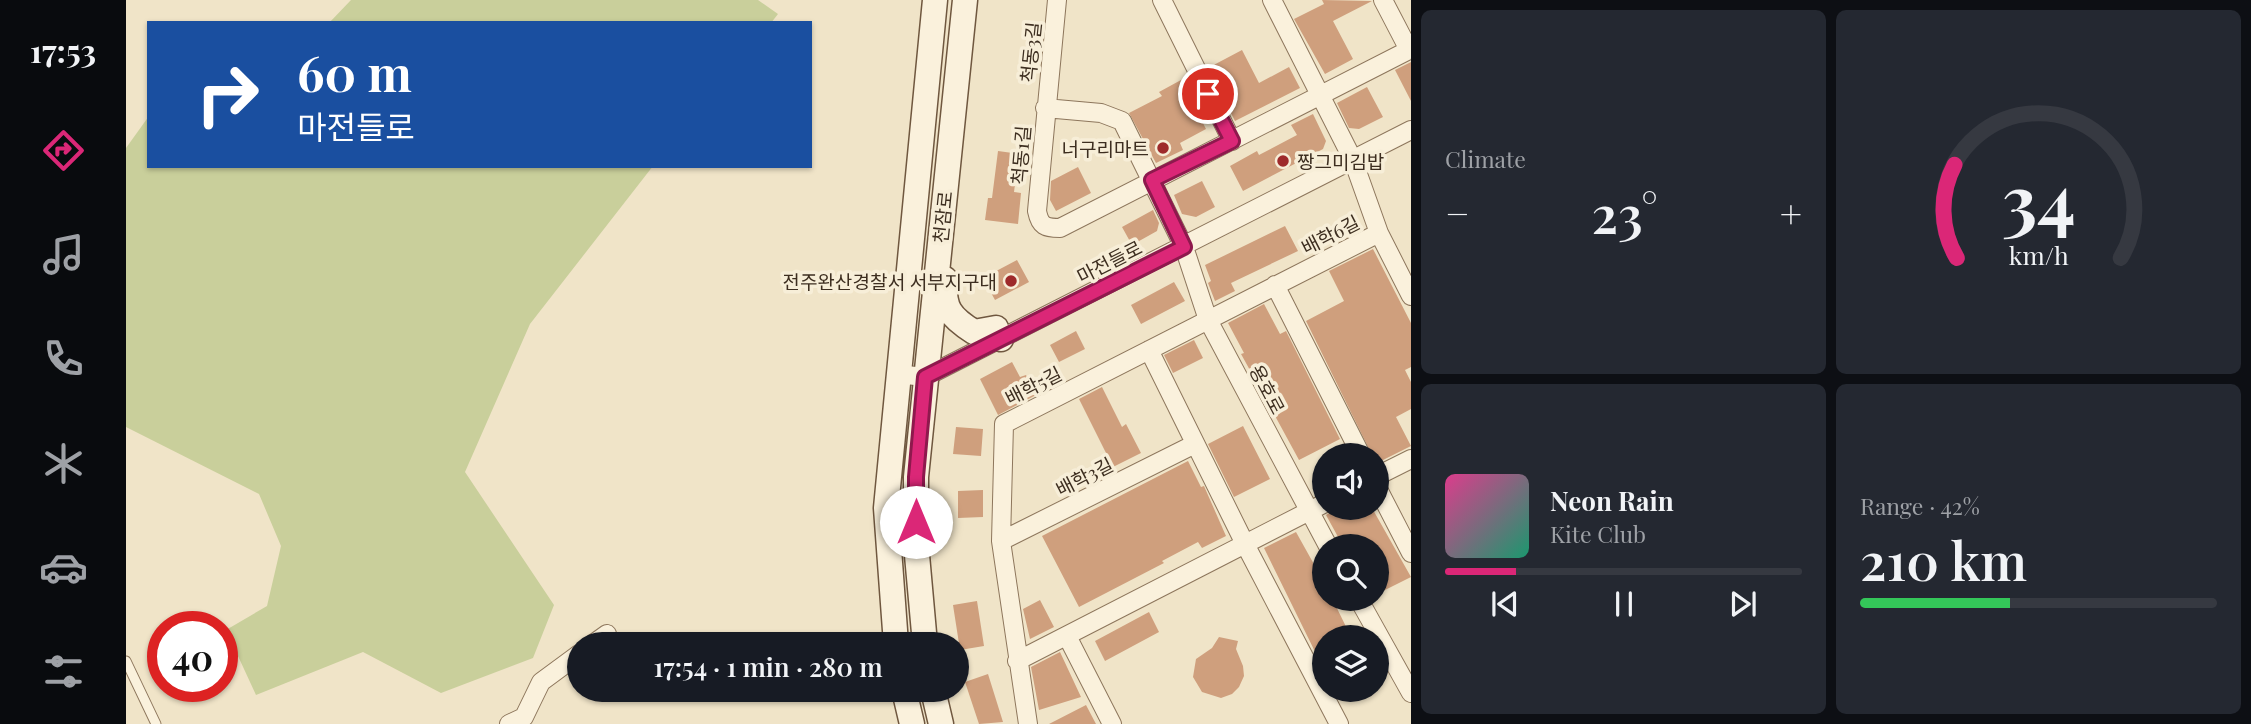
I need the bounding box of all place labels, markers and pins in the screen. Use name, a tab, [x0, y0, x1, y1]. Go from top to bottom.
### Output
pin	[1178, 64, 1238, 124]
place label: 너구리마트	[1062, 135, 1149, 161]
marker: 너구리마트	[1155, 140, 1171, 156]
place label: 짱그미김밥	[1297, 148, 1384, 174]
marker: 짱그미김밥	[1275, 153, 1291, 169]
place label: 전주완산경찰서 서부지구대	[783, 268, 997, 294]
marker: 전주완산경찰서 서부지구대	[1003, 273, 1019, 289]

